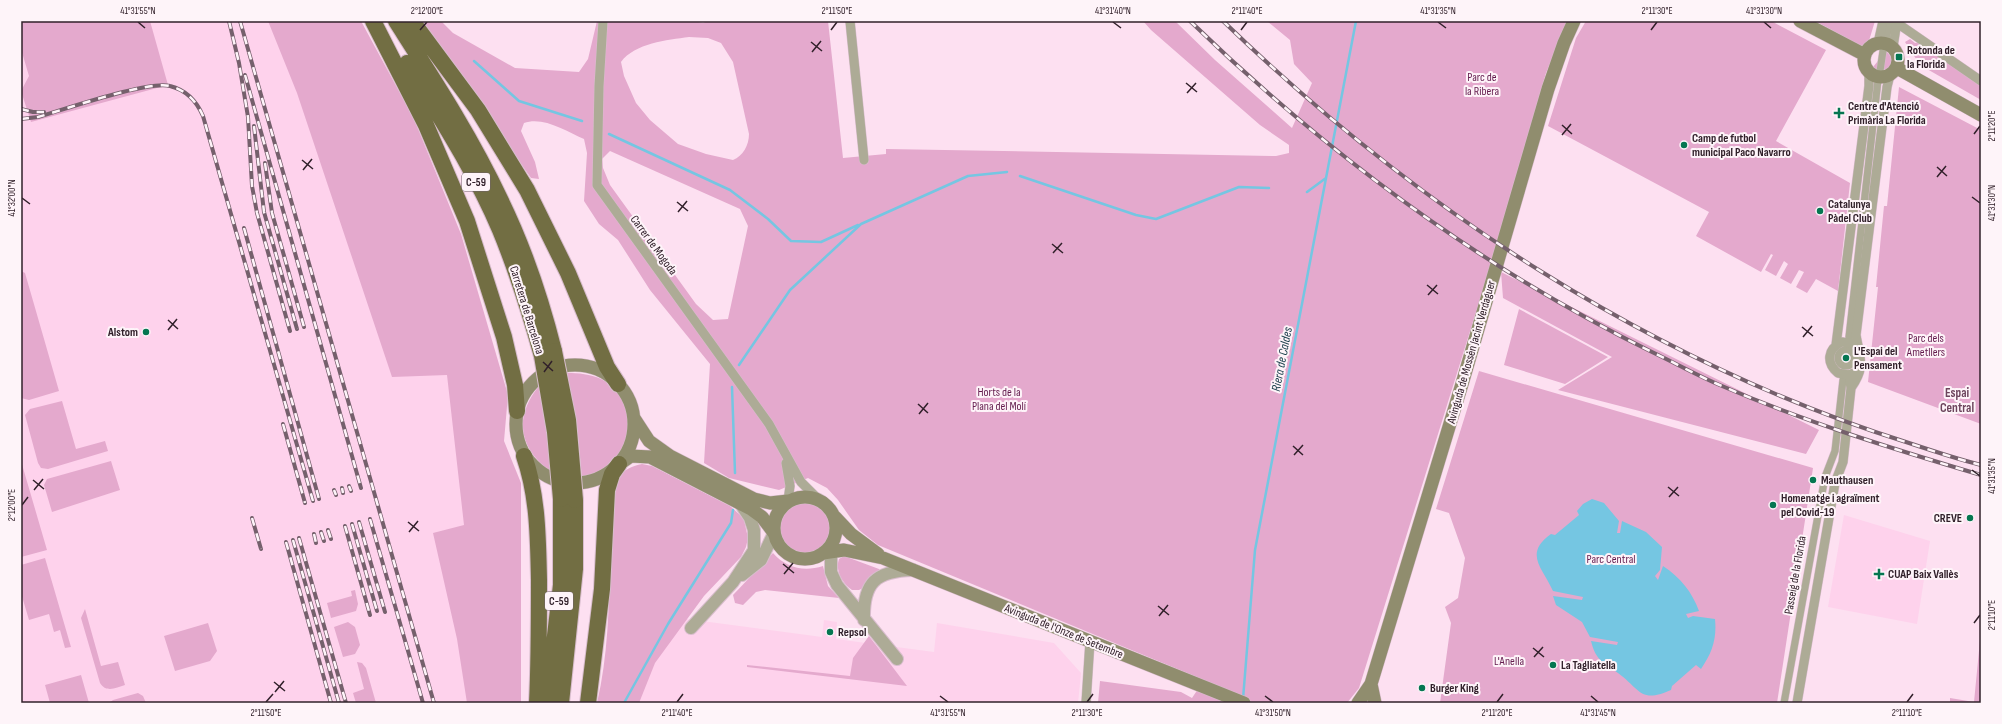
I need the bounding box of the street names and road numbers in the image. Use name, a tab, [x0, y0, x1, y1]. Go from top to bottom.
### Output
road number: C-59	[462, 173, 490, 191]
street label: Carrer de Mogoda	[627, 212, 681, 278]
street label: Carretera de Barcelona	[506, 264, 547, 356]
street label: Avinguda de Mossèn Jacint Verdaguer	[1444, 278, 1499, 426]
street label: Passeig de la Florida	[1781, 534, 1810, 615]
road number: C-59	[545, 592, 573, 610]
street label: Avinguda de l'Onze de Setembre	[1001, 600, 1126, 662]

